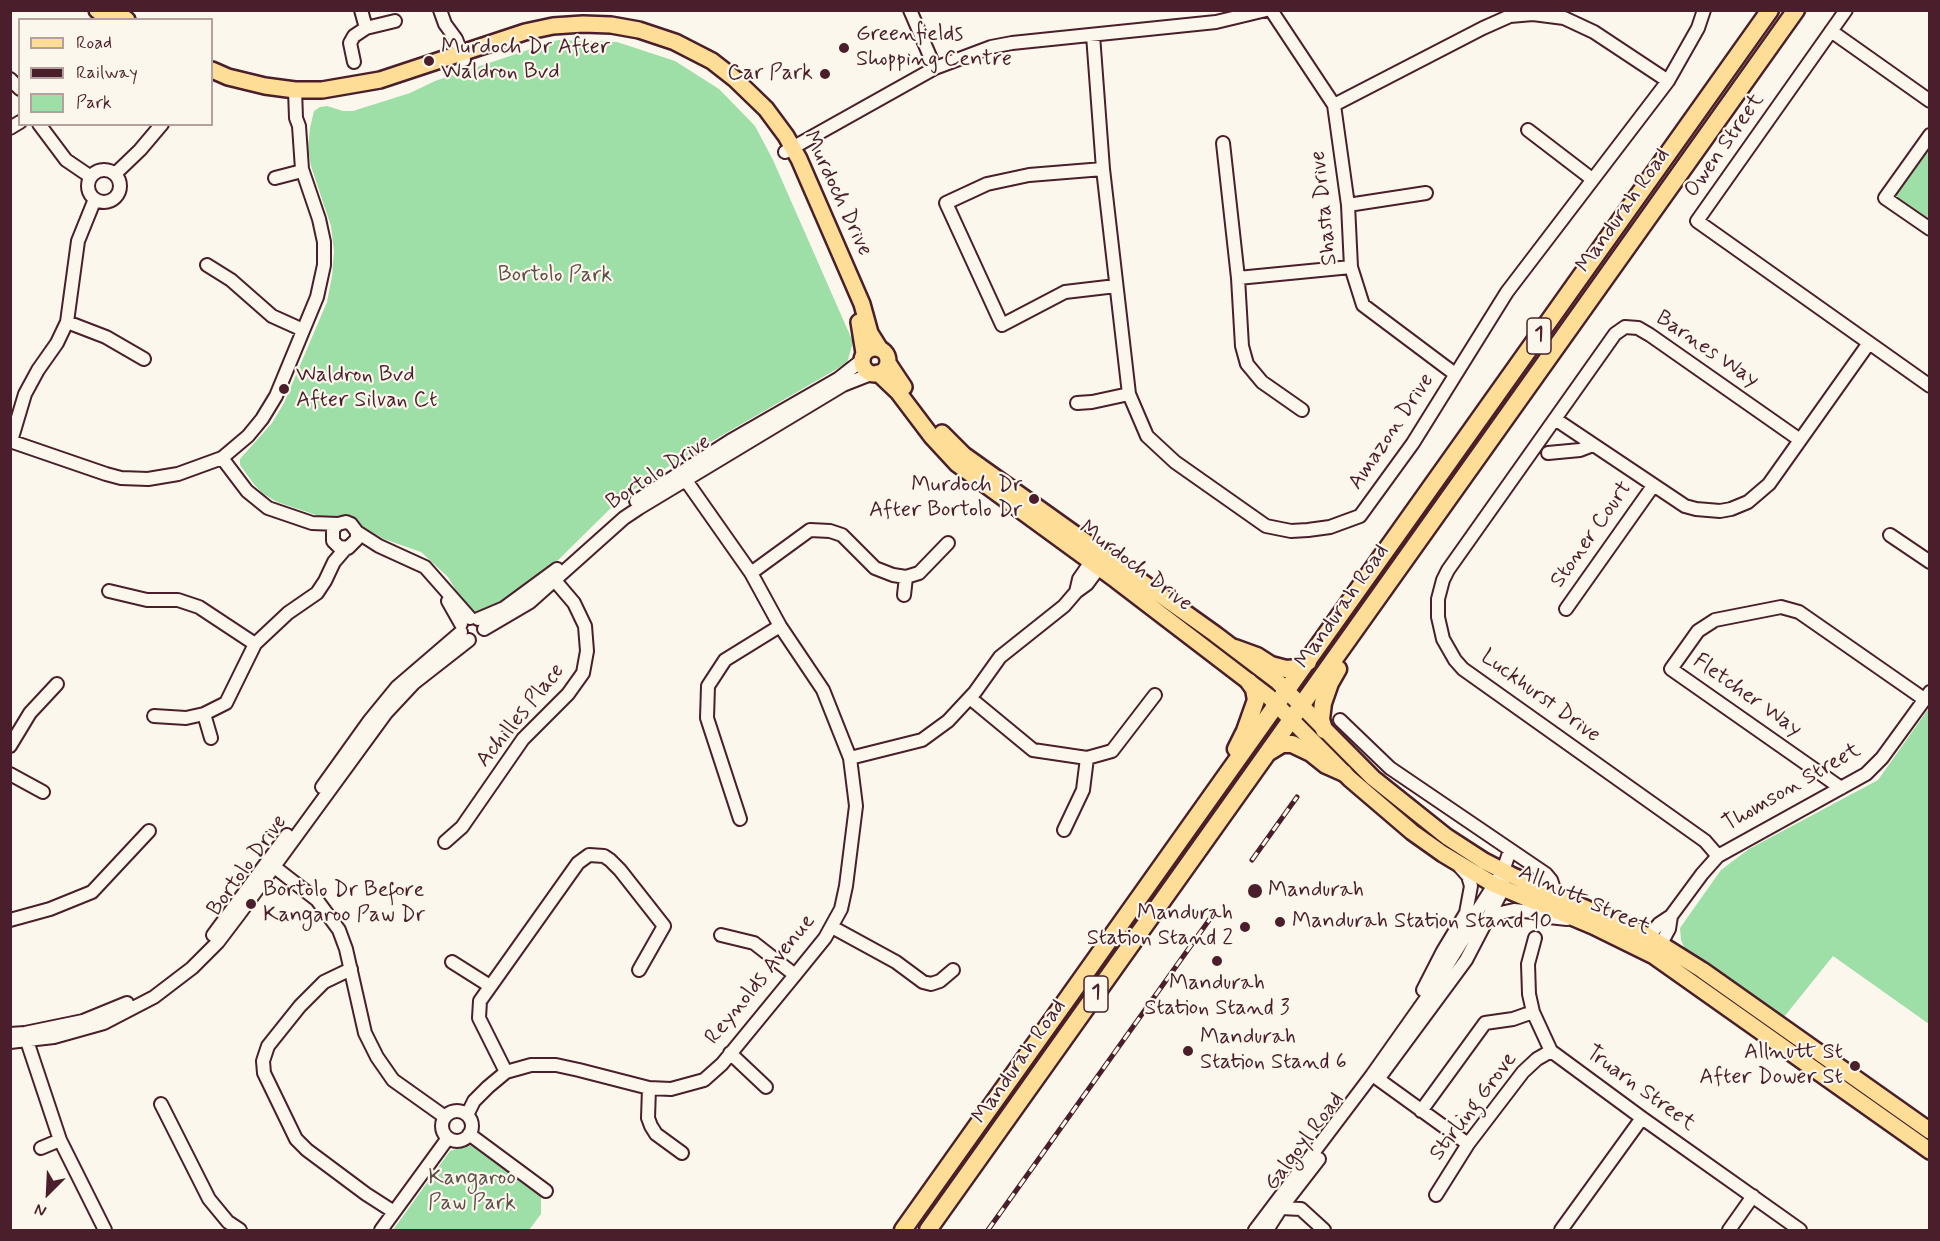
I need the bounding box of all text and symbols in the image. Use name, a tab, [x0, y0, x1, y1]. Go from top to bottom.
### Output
legend	[18, 18, 213, 126]
place label: Greenfields Shopping Centre	[856, 22, 1012, 74]
text: Road	[76, 31, 112, 55]
place label: Murdoch Dr After Waldron Bvd	[441, 35, 610, 86]
marker: Greenfields Shopping Centre	[837, 41, 851, 55]
marker: Murdoch Dr After Waldron Bvd	[422, 54, 436, 68]
text: Railway	[76, 61, 138, 85]
place label: Car Park	[727, 61, 813, 87]
marker: Car Park	[818, 67, 832, 81]
street label: Owen Street	[1679, 89, 1771, 203]
text: Park	[76, 91, 112, 115]
street label: Murdoch Drive	[797, 127, 877, 261]
street label: Mandurah Road	[1571, 144, 1677, 278]
street label: Shasta Drive	[1306, 149, 1344, 267]
park label: Bortolo Park	[498, 263, 612, 289]
street label: Barnes Way	[1650, 306, 1764, 394]
road number: 1	[1527, 318, 1551, 354]
place label: Waldron Bvd After Silvan Ct	[296, 363, 437, 414]
street label: Amazon Drive	[1343, 369, 1441, 495]
marker: Waldron Bvd After Silvan Ct	[277, 382, 291, 396]
street label: Bortolo Drive	[602, 430, 716, 516]
place label: Murdoch Dr After Bortolo Dr	[869, 473, 1022, 524]
street label: Stoner Court	[1546, 476, 1638, 594]
marker: Murdoch Dr After Bortolo Dr	[1027, 492, 1041, 506]
street label: Murdoch Drive	[1073, 516, 1197, 618]
street label: Mandurah Road	[1290, 540, 1396, 674]
street label: Luckhurst Drive	[1475, 645, 1605, 749]
street label: Fletcher Way	[1687, 649, 1807, 743]
street label: Achilles Place	[471, 659, 571, 773]
street label: Thomson Street	[1718, 738, 1866, 838]
street label: Bortolo Drive	[202, 810, 294, 922]
street label: Allnutt Street	[1514, 860, 1654, 942]
place label: Bortolo Dr Before Kangaroo Paw Dr	[263, 878, 425, 930]
place label: Mandurah	[1268, 878, 1364, 904]
marker: Mandurah	[1246, 882, 1264, 900]
marker: Bortolo Dr Before Kangaroo Paw Dr	[244, 897, 258, 911]
place label: Mandurah Station Stand 2	[1087, 901, 1233, 952]
street label: Reynolds Avenue	[700, 909, 822, 1051]
place label: Mandurah Station Stand 10	[1292, 909, 1552, 935]
marker: Mandurah Station Stand 10	[1273, 915, 1287, 929]
marker: Mandurah Station Stand 2	[1238, 920, 1252, 934]
marker: Mandurah Station Stand 3	[1210, 954, 1224, 968]
place label: Mandurah Station Stand 3	[1144, 971, 1290, 1022]
road number: 1	[1084, 976, 1108, 1012]
street label: Mandurah Road	[967, 995, 1073, 1129]
place label: Mandurah Station Stand 6	[1200, 1025, 1347, 1076]
street label: Truarn Street	[1580, 1040, 1700, 1138]
place label: Allnutt St After Dower St	[1699, 1040, 1843, 1092]
marker: Mandurah Station Stand 6	[1181, 1044, 1195, 1058]
street label: Stirling Grove	[1425, 1048, 1523, 1166]
marker: Allnutt St After Dower St	[1848, 1059, 1862, 1073]
street label: Galgoyl Road	[1259, 1088, 1351, 1196]
north arrow	[18, 1163, 78, 1223]
park label: Kangaroo Paw Park	[428, 1166, 516, 1218]
text: N	[31, 1198, 50, 1222]

